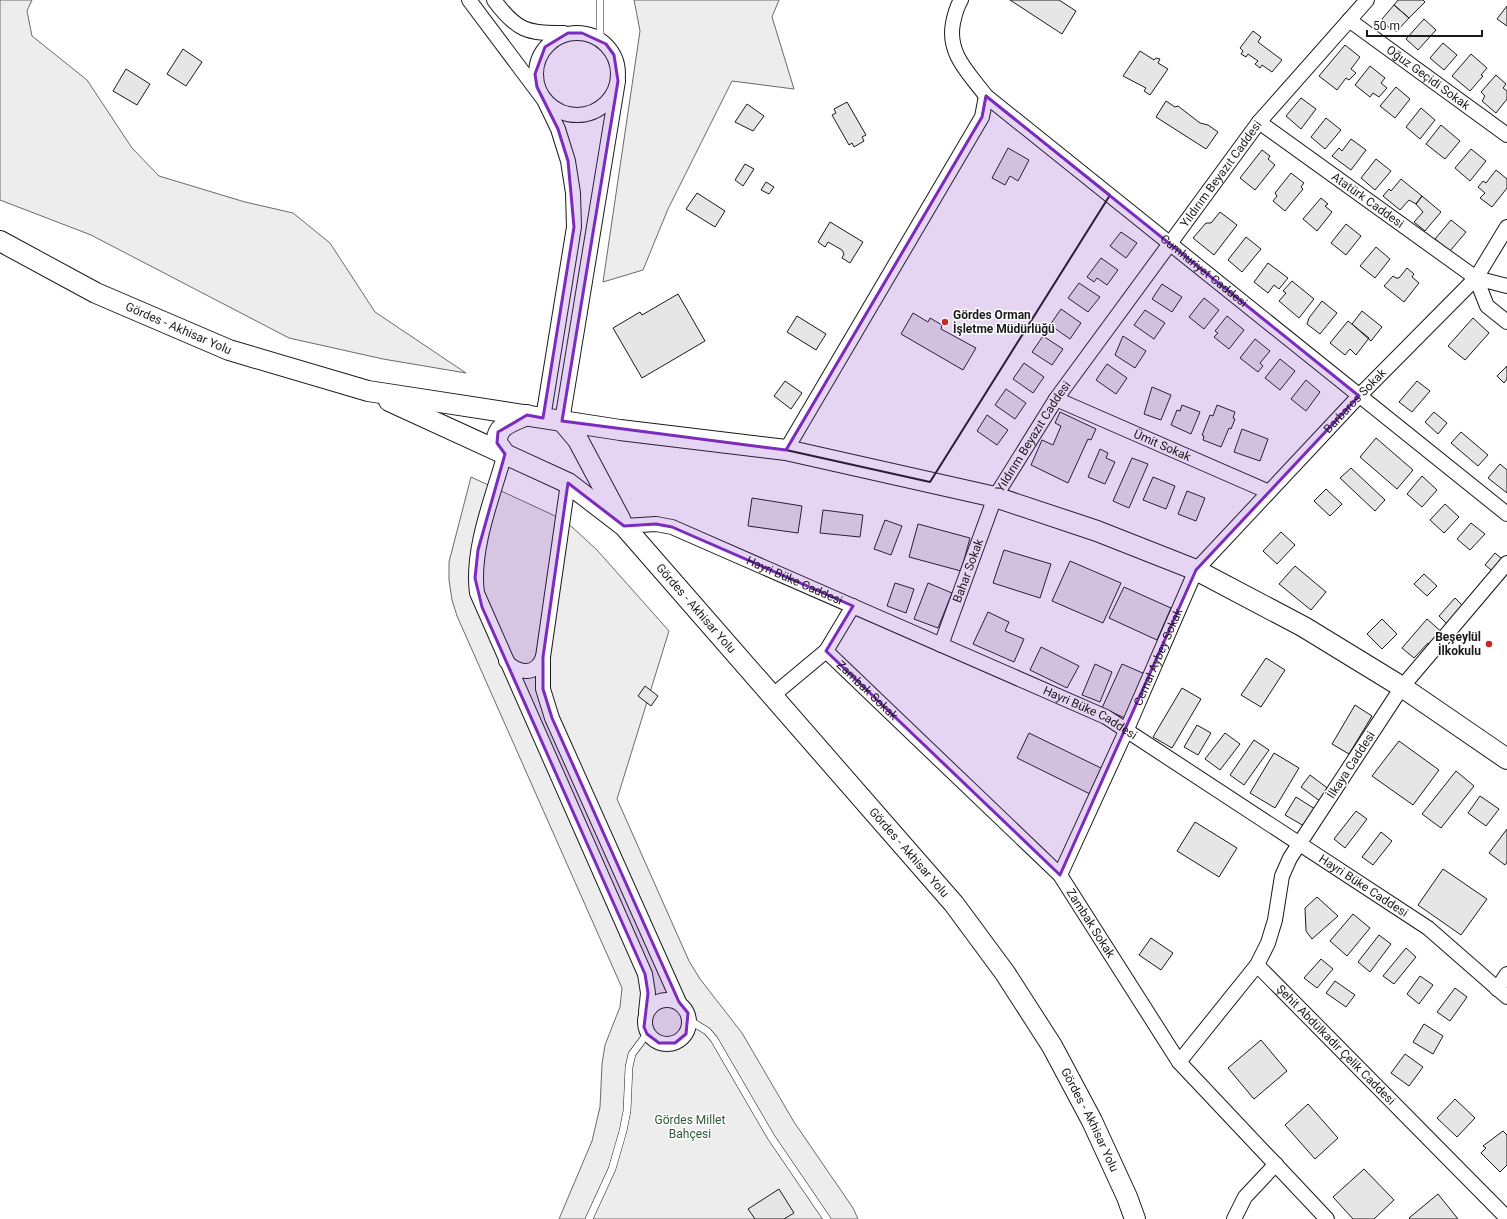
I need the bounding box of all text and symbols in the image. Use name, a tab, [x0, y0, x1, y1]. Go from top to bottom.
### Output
scale bar	[1367, 12, 1482, 38]
text: 50 m	[1373, 19, 1400, 33]
street label: Oğuz Geçidi Sokak	[1384, 43, 1473, 113]
street label: Yıldırım Beyazıt Caddesi	[1177, 118, 1265, 230]
street label: Atatürk Caddesi	[1329, 170, 1407, 231]
street label: Cumhuriyet Caddesi	[1158, 232, 1250, 310]
street label: Gördes - Akhisar Yolu	[123, 299, 234, 357]
place label: Gördes Orman İşletme Müdürlüğü	[953, 308, 1055, 336]
marker: Gördes Orman İşletme Müdürlüğü	[940, 317, 950, 327]
street label: Barbaros Sokak	[1321, 365, 1390, 436]
street label: Yıldırım Beyazıt Caddesi	[993, 378, 1074, 495]
street label: Ümit Sokak	[1132, 426, 1194, 464]
street label: Bahar Sokak	[950, 536, 986, 605]
street label: Hayri Büke Caddesi	[744, 553, 845, 608]
street label: Gördes - Akhisar Yolu	[653, 561, 739, 656]
street label: Cemal Aybey Sokak	[1131, 605, 1186, 708]
place label: Beşeylül İlkokulu	[1435, 630, 1481, 658]
marker: Beşeylül İlkokulu	[1484, 639, 1494, 649]
street label: Zambak Sokak	[834, 658, 901, 724]
street label: Hayri Büke Caddesi	[1041, 683, 1140, 742]
street label: İlkaya Caddesi	[1323, 728, 1378, 801]
street label: Gördes - Akhisar Yolu	[866, 805, 952, 900]
street label: Hayri Büke Caddesi	[1316, 852, 1411, 920]
street label: Zambak Sokak	[1063, 886, 1118, 961]
street label: Şehit Abdülkadir Çelik Caddesi	[1274, 982, 1398, 1108]
street label: Gördes - Akhisar Yolu	[1058, 1066, 1121, 1174]
park label: Gördes Millet Bahçesi	[655, 1113, 725, 1141]

